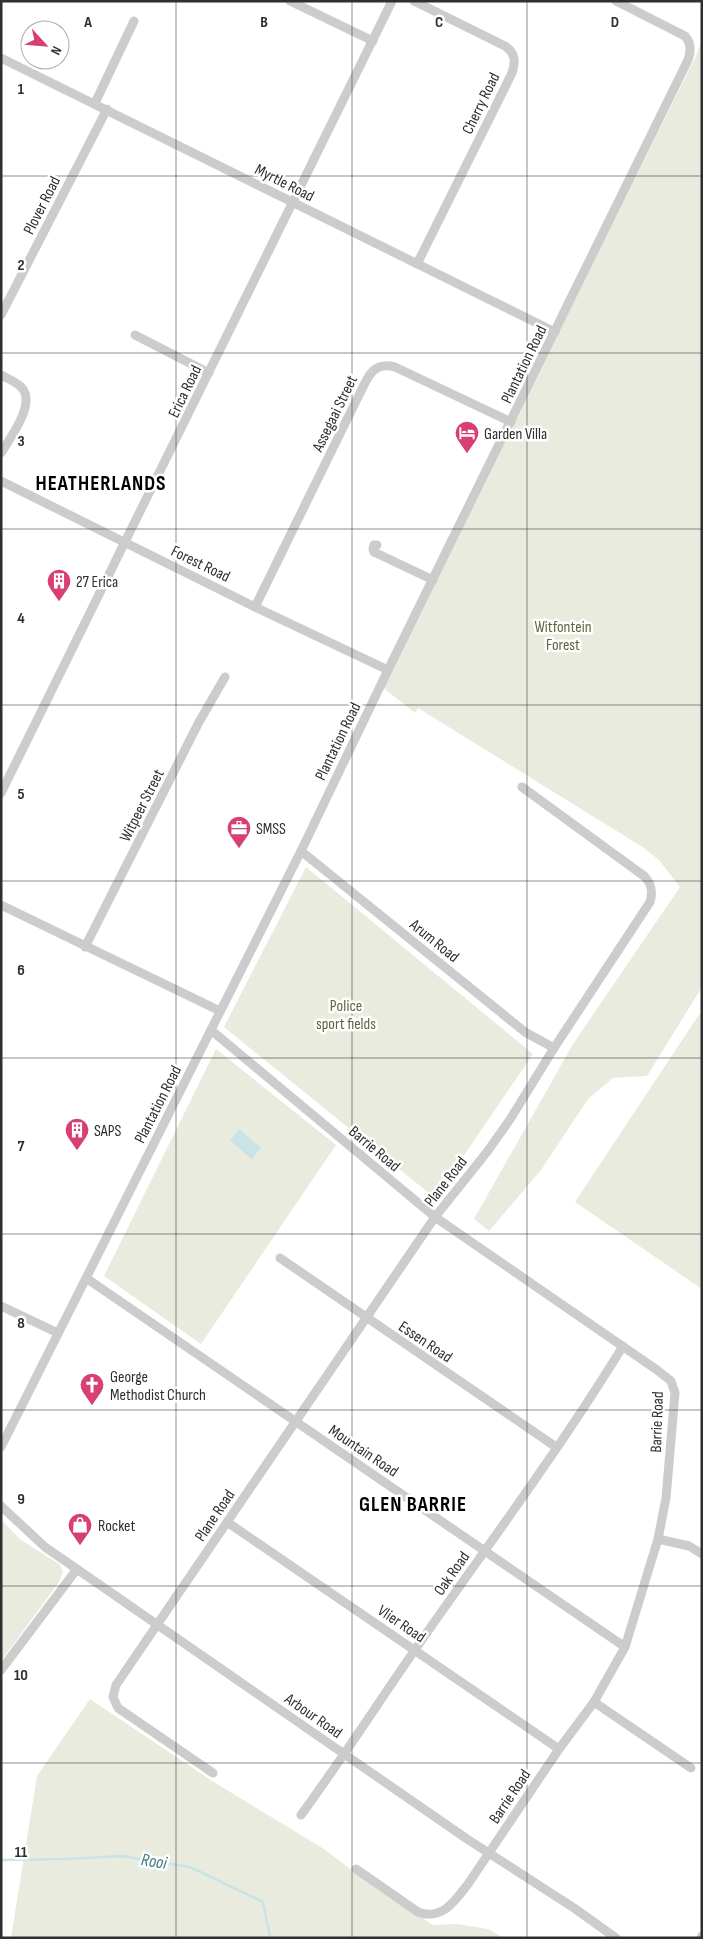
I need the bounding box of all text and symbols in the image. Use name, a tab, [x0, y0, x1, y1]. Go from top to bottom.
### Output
text: A	[83, 13, 92, 32]
text: B	[260, 13, 268, 32]
text: C	[435, 13, 443, 32]
text: D	[611, 13, 619, 32]
north arrow	[20, 20, 70, 70]
text: N	[47, 43, 66, 58]
street label: Cherry Road	[458, 70, 504, 137]
text: 1	[18, 80, 25, 99]
street label: Myrtle Road	[252, 160, 317, 206]
street label: Plover Road	[20, 174, 65, 238]
text: 2	[17, 256, 25, 275]
street label: Plantation Road	[497, 323, 551, 407]
street label: Erica Road	[165, 362, 206, 421]
street label: Assegaai Street	[308, 372, 362, 456]
hotel icon: Garden Villa	[454, 420, 480, 454]
place label: Garden Villa	[484, 425, 547, 444]
text: 3	[17, 432, 25, 451]
district label: HEATHERLANDS	[35, 471, 167, 496]
street label: Forest Road	[168, 542, 233, 587]
building icon: 27 Erica	[46, 568, 72, 602]
place label: 27 Erica	[76, 573, 118, 592]
text: 4	[17, 609, 25, 628]
park label: Witfontein Forest	[534, 618, 592, 655]
street label: Plantation Road	[311, 700, 365, 784]
street label: Witpeer Street	[116, 766, 169, 845]
text: 5	[17, 785, 25, 804]
office icon: SMSS	[226, 815, 252, 849]
place label: SMSS	[256, 820, 286, 839]
street label: Arum Road	[405, 915, 463, 967]
text: 6	[17, 961, 25, 980]
park label: Police sport fields	[316, 997, 376, 1034]
street label: Plantation Road	[131, 1063, 186, 1147]
building icon: SAPS	[64, 1117, 90, 1151]
place label: SAPS	[94, 1122, 121, 1141]
street label: Barrie Road	[345, 1122, 404, 1176]
text: 7	[18, 1137, 25, 1156]
street label: Plane Road	[421, 1153, 472, 1211]
text: 8	[17, 1314, 25, 1333]
street label: Essen Road	[395, 1317, 456, 1367]
place label: George Methodist Church	[110, 1368, 206, 1405]
church icon: George Methodist Church	[79, 1372, 105, 1406]
street label: Barrie Road	[647, 1391, 668, 1453]
street label: Mountain Road	[325, 1421, 402, 1481]
street label: Plane Road	[191, 1486, 239, 1545]
text: 9	[17, 1490, 25, 1509]
district label: GLEN BARRIE	[359, 1492, 467, 1517]
shop icon: Rocket	[67, 1512, 93, 1546]
place label: Rocket	[98, 1517, 135, 1536]
street label: Oak Road	[430, 1548, 474, 1599]
street label: Vlier Road	[374, 1601, 429, 1647]
text: 10	[14, 1666, 28, 1685]
street label: Arbour Road	[280, 1689, 345, 1743]
street label: Barrie Road	[485, 1766, 535, 1827]
text: 11	[15, 1843, 28, 1862]
water label: Rooi	[140, 1849, 169, 1874]

